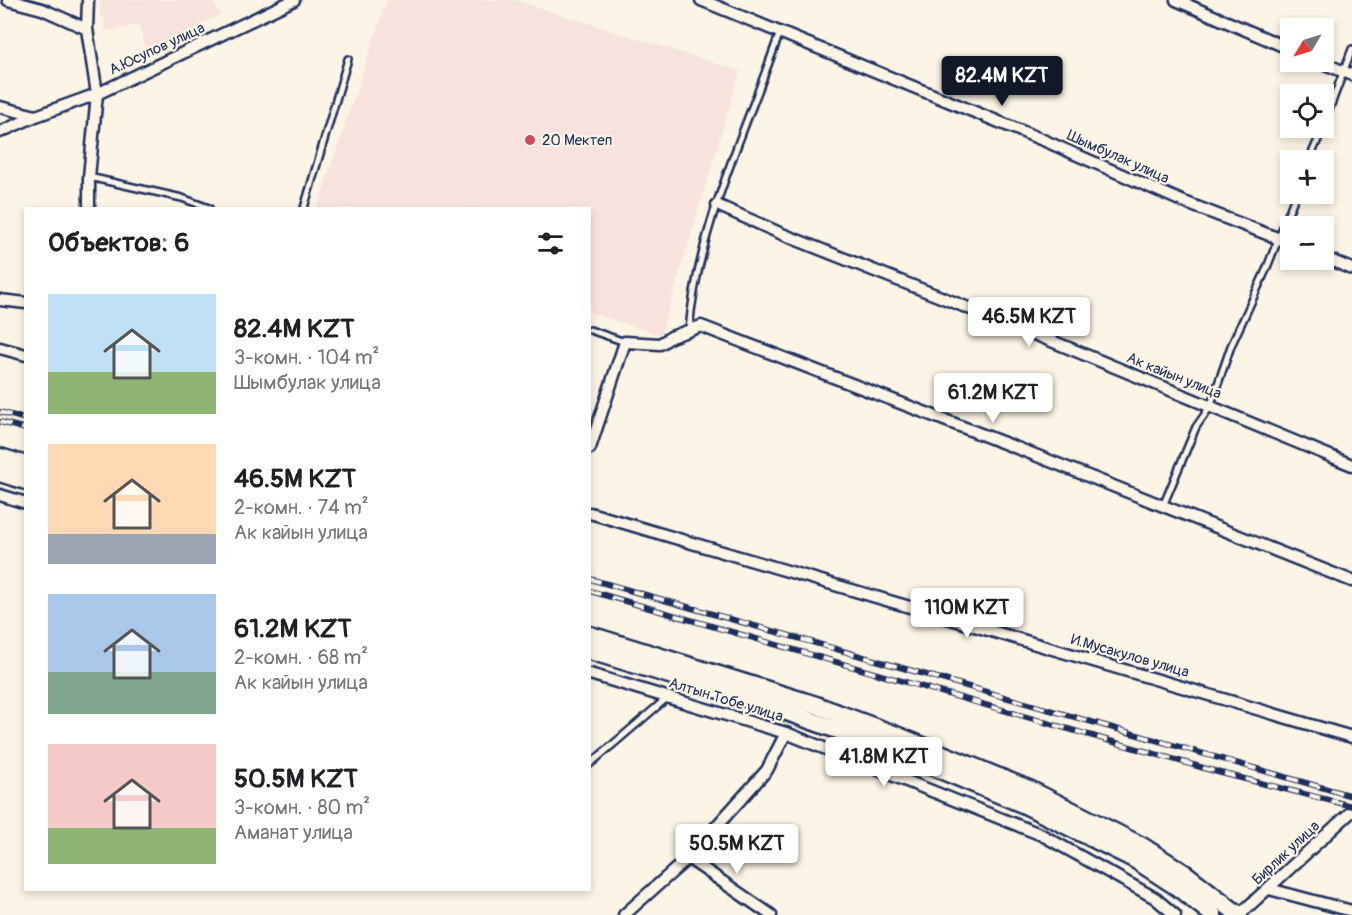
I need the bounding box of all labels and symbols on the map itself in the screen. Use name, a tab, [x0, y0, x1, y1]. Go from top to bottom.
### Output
street label: А.Юсупов улица	[106, 18, 208, 80]
north arrow	[1280, 18, 1334, 72]
pin: 82.4M KZT	[933, 56, 1071, 107]
street label: Шымбулак улица	[1064, 126, 1172, 188]
place label: 20 Мектеп	[542, 131, 612, 150]
marker: 20 Мектеп	[523, 133, 537, 147]
pin: 46.5M KZT	[960, 297, 1098, 348]
street label: Ак кайын улица	[1124, 348, 1224, 404]
pin: 61.2M KZT	[924, 373, 1062, 424]
pin: 110M KZT	[905, 588, 1029, 639]
street label: И.Мусакулов улица	[1069, 630, 1191, 682]
street label: Алтын Тобе улица	[667, 674, 785, 726]
pin: 41.8M KZT	[815, 737, 953, 788]
street label: Бирлик улица	[1248, 817, 1324, 889]
pin: 50.5M KZT	[668, 824, 806, 875]

